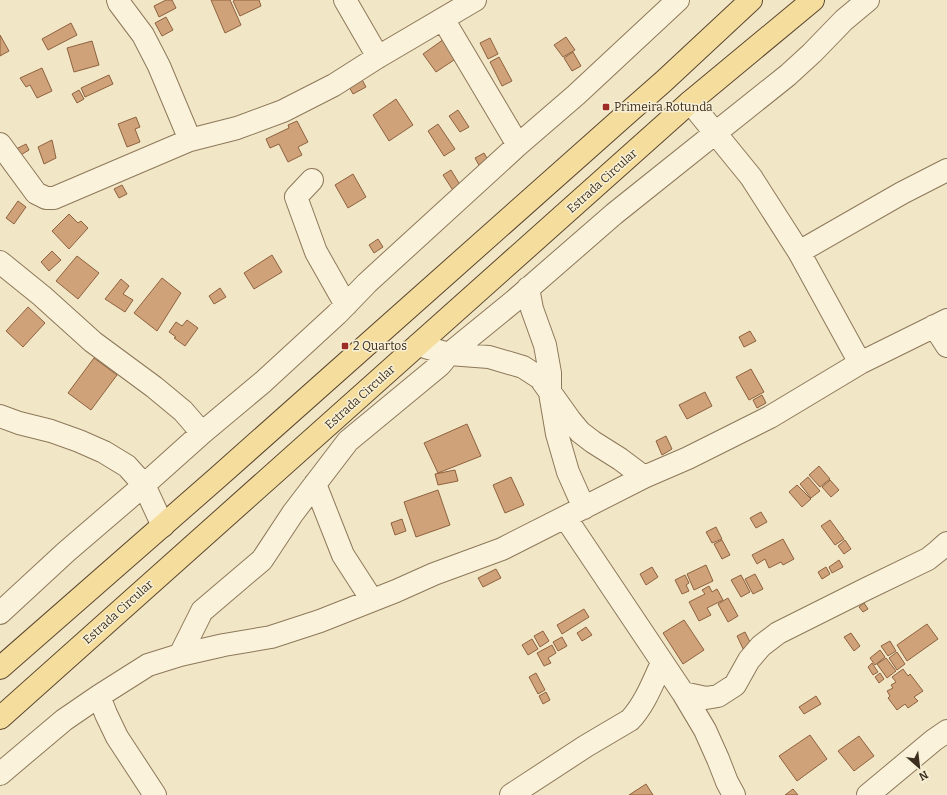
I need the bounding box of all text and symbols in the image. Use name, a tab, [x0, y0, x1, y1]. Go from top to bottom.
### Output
place label: Primeira Rotunda	[614, 100, 713, 114]
marker: Primeira Rotunda	[601, 102, 611, 112]
street label: Estrada Circular	[564, 145, 640, 216]
place label: 2 Quartos	[353, 339, 407, 353]
marker: 2 Quartos	[340, 341, 350, 351]
street label: Estrada Circular	[322, 361, 398, 432]
street label: Estrada Circular	[80, 576, 156, 647]
north arrow	[899, 747, 939, 787]
text: N	[916, 768, 930, 783]

